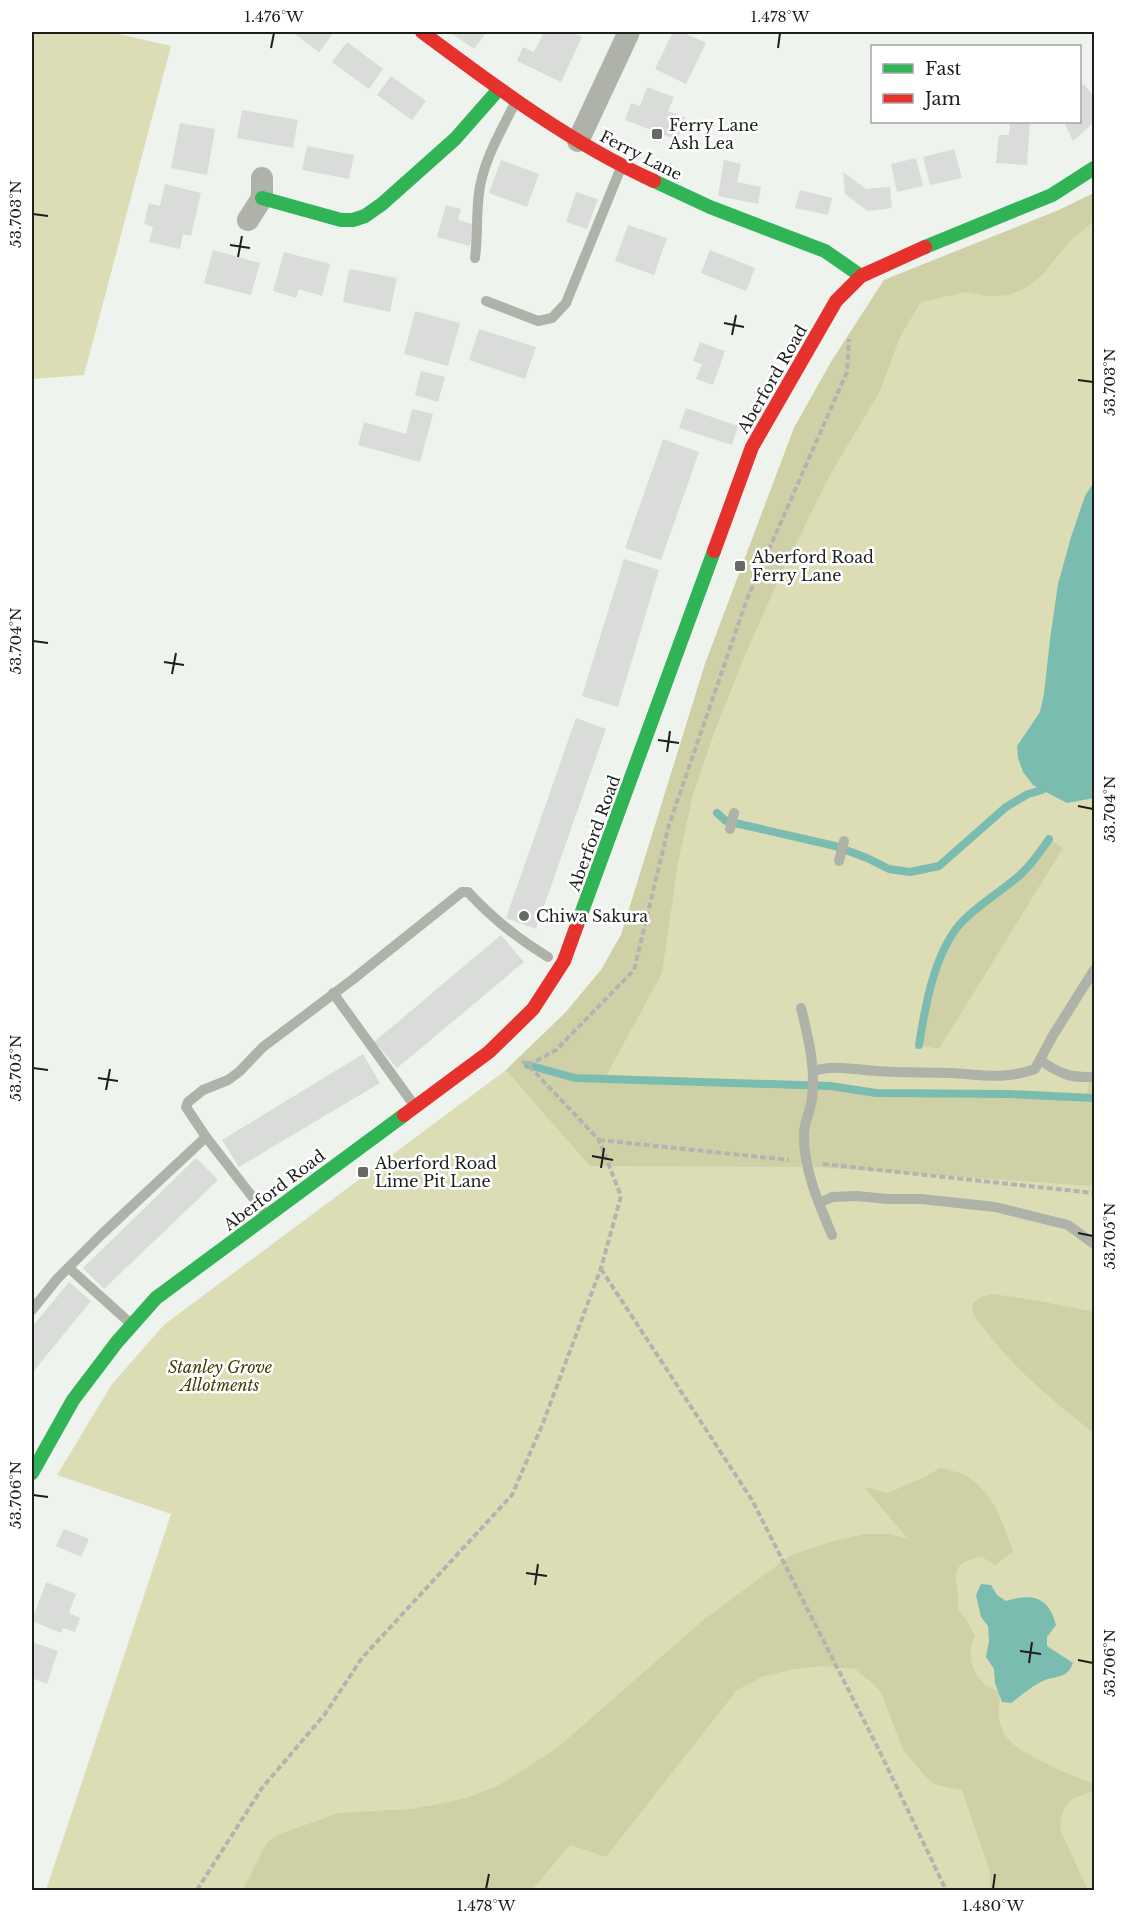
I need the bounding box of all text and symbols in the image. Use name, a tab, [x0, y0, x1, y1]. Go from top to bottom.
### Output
text: 1.476°W	[244, 7, 304, 26]
text: 1.478°W	[751, 7, 810, 26]
legend	[871, 45, 1081, 123]
text: Fast	[925, 58, 962, 80]
text: Jam	[923, 88, 961, 110]
place label: Ferry Lane Ash Lea	[668, 115, 759, 153]
street label: Ferry Lane	[597, 126, 685, 184]
marker: Ferry Lane Ash Lea	[650, 127, 664, 141]
text: 53.703°N	[6, 180, 25, 248]
street label: Aberford Road	[732, 321, 811, 438]
text: 53.703°N	[1100, 348, 1119, 416]
place label: Aberford Road Ferry Lane	[751, 547, 874, 585]
marker: Aberford Road Ferry Lane	[733, 559, 747, 573]
text: 53.704°N	[6, 607, 25, 675]
street label: Aberford Road	[563, 772, 624, 895]
text: 53.704°N	[1100, 775, 1119, 843]
place label: Chiwa Sakura	[536, 906, 648, 926]
marker: Chiwa Sakura	[517, 909, 531, 923]
text: 53.705°N	[6, 1034, 25, 1102]
street label: Aberford Road	[218, 1145, 329, 1235]
place label: Aberford Road Lime Pit Lane	[374, 1153, 497, 1191]
marker: Aberford Road Lime Pit Lane	[356, 1165, 370, 1179]
text: 53.705°N	[1100, 1202, 1119, 1270]
park label: Stanley Grove Allotments	[168, 1357, 273, 1395]
text: 53.706°N	[6, 1461, 25, 1529]
text: 53.706°N	[1100, 1629, 1119, 1697]
text: 1.478°W	[457, 1896, 516, 1915]
text: 1.480°W	[962, 1896, 1024, 1915]

